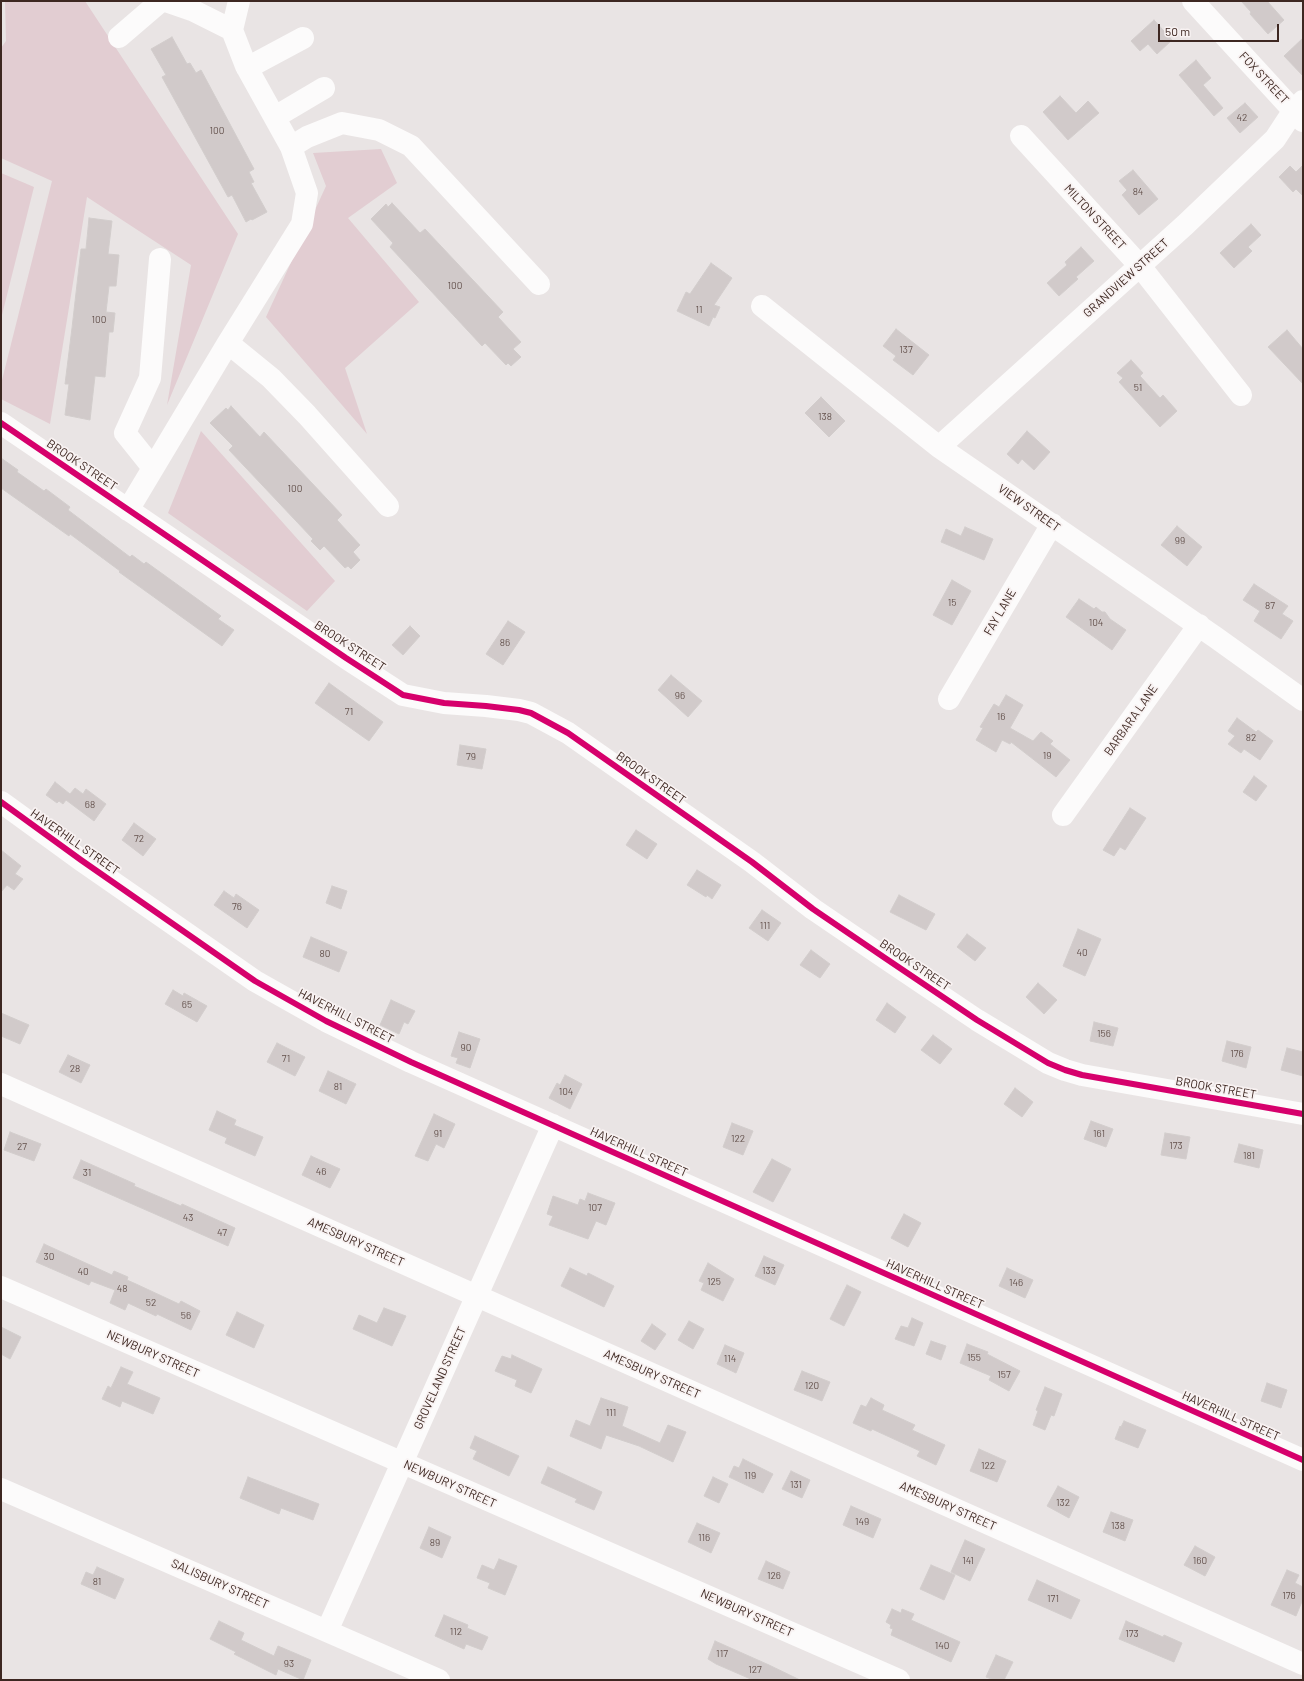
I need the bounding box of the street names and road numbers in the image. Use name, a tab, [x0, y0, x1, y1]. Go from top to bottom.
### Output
street label: FOX STREET	[1236, 49, 1292, 107]
street label: MILTON STREET	[1061, 181, 1129, 253]
street label: GRANDVIEW STREET	[1080, 236, 1172, 320]
street label: BROOK STREET	[44, 436, 120, 494]
street label: VIEW STREET	[995, 481, 1063, 535]
street label: FAY LANE	[981, 586, 1019, 638]
street label: BROOK STREET	[312, 618, 388, 674]
street label: BARBARA LANE	[1101, 682, 1161, 758]
street label: BROOK STREET	[613, 749, 689, 807]
street label: HAVERHILL STREET	[28, 806, 122, 878]
street label: BROOK STREET	[877, 936, 953, 994]
street label: HAVERHILL STREET	[296, 986, 396, 1046]
street label: BROOK STREET	[1174, 1074, 1258, 1102]
street label: HAVERHILL STREET	[588, 1124, 690, 1180]
street label: AMESBURY STREET	[306, 1214, 406, 1270]
street label: HAVERHILL STREET	[884, 1256, 986, 1312]
street label: GROVELAND STREET	[411, 1324, 469, 1432]
street label: NEWBURY STREET	[105, 1327, 201, 1381]
street label: AMESBURY STREET	[602, 1346, 702, 1402]
street label: HAVERHILL STREET	[1180, 1388, 1282, 1444]
street label: NEWBURY STREET	[402, 1457, 498, 1511]
street label: AMESBURY STREET	[898, 1478, 998, 1534]
street label: SALISBURY STREET	[169, 1556, 271, 1612]
street label: NEWBURY STREET	[699, 1586, 795, 1640]

